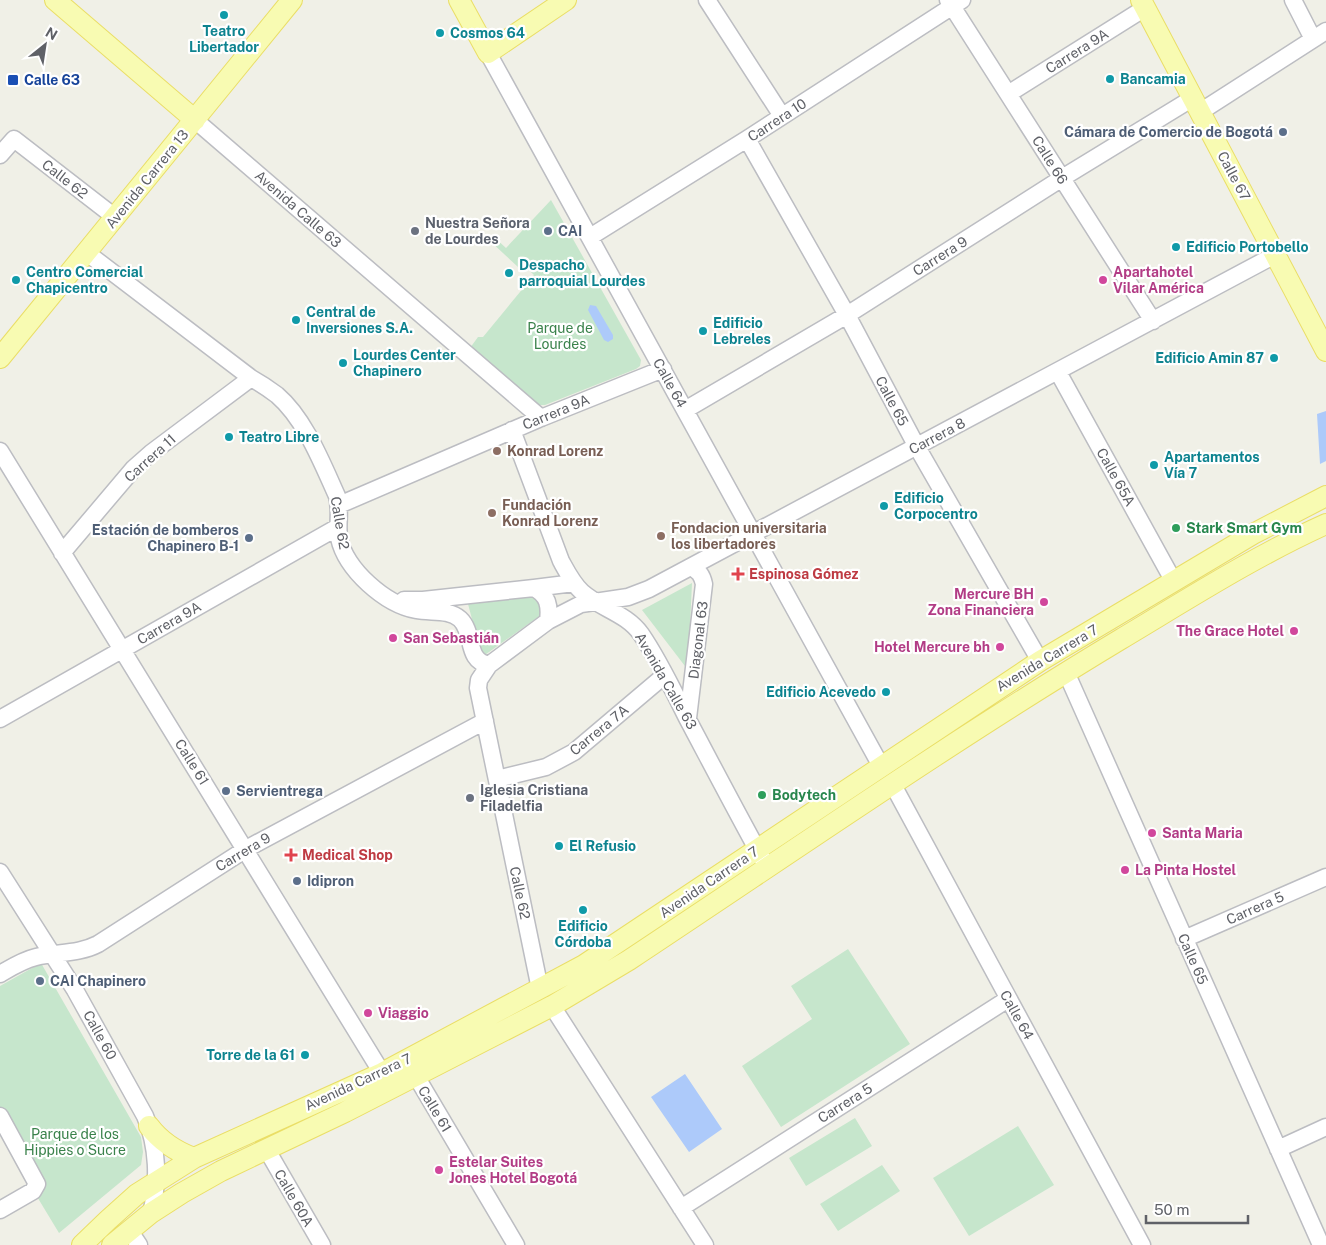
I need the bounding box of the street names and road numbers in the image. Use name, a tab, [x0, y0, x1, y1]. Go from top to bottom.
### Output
street label: Carrera 9A	[1043, 25, 1111, 77]
street label: Carrera 10	[745, 95, 809, 145]
street label: Avenida Carrera 13	[102, 126, 192, 231]
street label: Calle 66	[1029, 133, 1071, 187]
street label: Calle 67	[1214, 149, 1254, 203]
street label: Calle 62	[39, 156, 91, 202]
street label: Avenida Calle 63	[252, 167, 344, 251]
street label: Carrera 9	[910, 233, 970, 279]
street label: Calle 64	[650, 356, 690, 411]
street label: Calle 65	[872, 373, 912, 429]
street label: Carrera 9A	[520, 391, 592, 433]
street label: Carrera 8	[906, 415, 968, 457]
street label: Carrera 11	[121, 431, 179, 485]
street label: Calle 65A	[1093, 445, 1139, 509]
street label: Calle 62	[327, 495, 353, 551]
street label: Carrera 9A	[134, 598, 204, 648]
street label: Diagonal 63	[685, 600, 711, 680]
street label: Avenida Carrera 7	[993, 621, 1101, 695]
street label: Avenida Calle 63	[632, 630, 700, 732]
street label: Carrera 7A	[566, 701, 632, 758]
street label: Calle 61	[172, 736, 212, 788]
street label: Carrera 9	[213, 829, 274, 875]
street label: Avenida Carrera 7	[657, 843, 761, 921]
street label: Calle 62	[507, 865, 533, 921]
street label: Carrera 5	[1224, 888, 1286, 928]
street label: Calle 65	[1175, 931, 1211, 987]
street label: Calle 64	[997, 988, 1037, 1043]
street label: Calle 60	[80, 1008, 120, 1062]
street label: Avenida Carrera 7	[302, 1050, 414, 1114]
street label: Carrera 5	[815, 1080, 875, 1126]
street label: Calle 61	[415, 1083, 455, 1135]
street label: Calle 60A	[271, 1166, 317, 1230]

